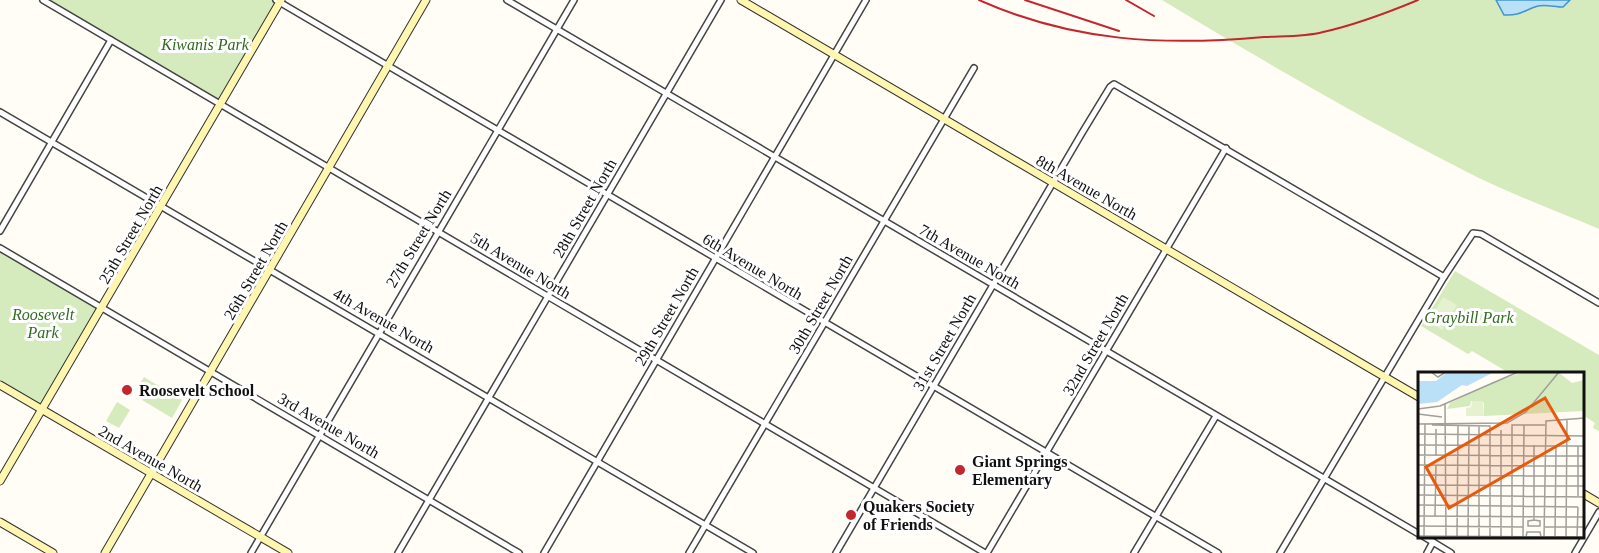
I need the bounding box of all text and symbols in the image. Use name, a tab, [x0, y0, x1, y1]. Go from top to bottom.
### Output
park label: Kiwanis Park	[160, 36, 250, 53]
street label: 8th Avenue North	[1033, 152, 1140, 223]
street label: 28th Street North	[549, 156, 620, 261]
street label: 25th Street North	[95, 182, 166, 287]
street label: 27th Street North	[383, 186, 454, 290]
street label: 26th Street North	[220, 218, 291, 323]
street label: 7th Avenue North	[916, 221, 1023, 292]
street label: 5th Avenue North	[468, 229, 574, 302]
street label: 6th Avenue North	[700, 230, 806, 303]
street label: 30th Street North	[785, 252, 856, 357]
street label: 29th Street North	[631, 264, 702, 369]
street label: 4th Avenue North	[330, 285, 437, 356]
street label: 32nd Street North	[1059, 290, 1131, 398]
street label: 31st Street North	[910, 291, 979, 394]
park label: Roosevelt Park	[11, 306, 75, 341]
park label: Graybill Park	[1424, 309, 1515, 327]
inset map	[1418, 372, 1584, 538]
place label: Roosevelt School	[139, 382, 255, 399]
marker: Roosevelt School	[120, 383, 134, 397]
street label: 3rd Avenue North	[275, 389, 383, 461]
street label: 2nd Avenue North	[96, 422, 206, 495]
place label: Giant Springs Elementary	[972, 453, 1068, 489]
marker: Giant Springs Elementary	[953, 463, 967, 477]
place label: Quakers Society of Friends	[863, 498, 975, 533]
marker: Quakers Society of Friends	[844, 508, 858, 522]

